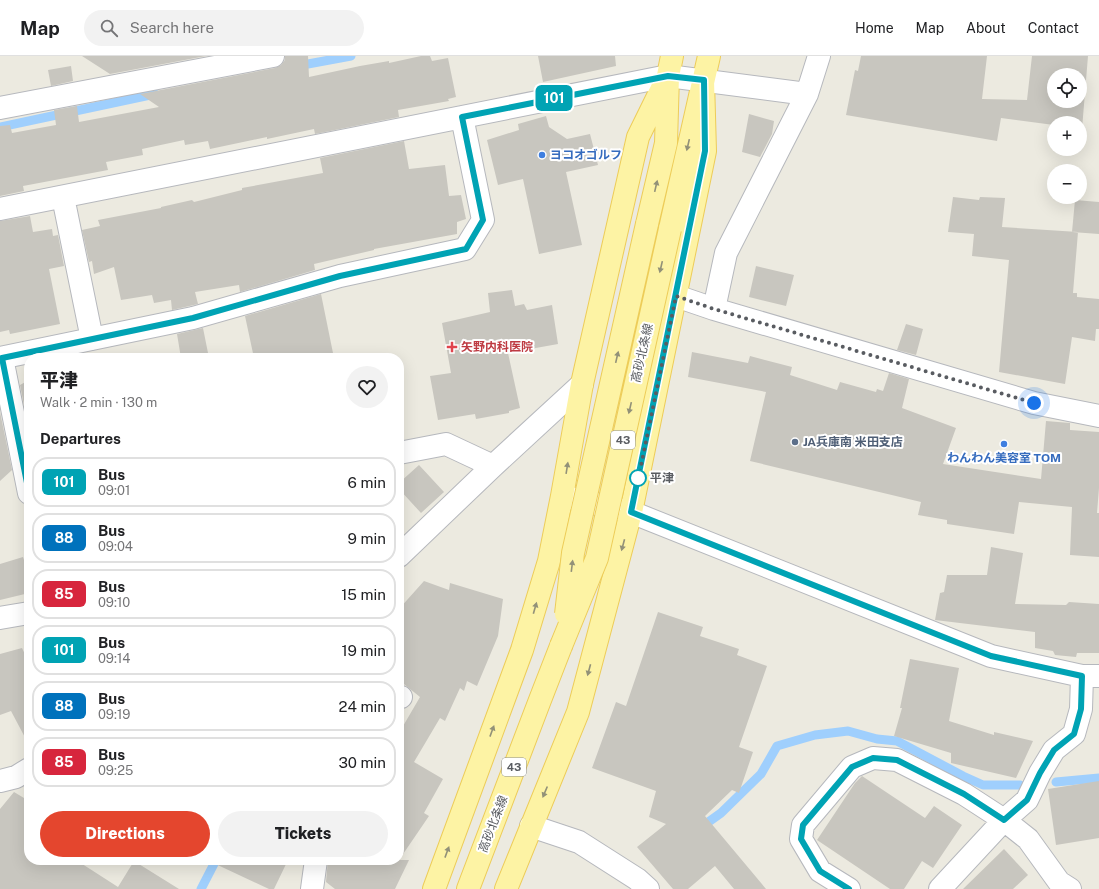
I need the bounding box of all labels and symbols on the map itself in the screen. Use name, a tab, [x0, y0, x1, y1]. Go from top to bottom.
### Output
line badge: 101	[531, 85, 577, 111]
one-way arrow	[685, 139, 691, 152]
place label: ヨコオゴルフ	[550, 148, 622, 162]
marker: ヨコオゴルフ	[537, 150, 547, 160]
one-way arrow	[653, 180, 659, 192]
one-way arrow	[658, 261, 664, 273]
street label: 高砂北条線	[628, 322, 656, 384]
place label: 矢野内科医院	[461, 340, 533, 354]
marker: 矢野内科医院	[446, 341, 458, 353]
one-way arrow	[615, 351, 621, 363]
your location	[1024, 393, 1044, 413]
one-way arrow	[627, 401, 633, 414]
road number: 43	[611, 431, 635, 449]
place label: JA兵庫南 米田支店	[803, 435, 903, 449]
marker: JA兵庫南 米田支店	[790, 437, 800, 447]
marker: わんわん美容室 TOM	[999, 439, 1009, 449]
place label: わんわん美容室 TOM	[947, 451, 1061, 465]
one-way arrow	[564, 462, 570, 474]
marker: 平津	[629, 469, 647, 487]
place label: 平津	[650, 471, 674, 485]
one-way arrow	[619, 538, 625, 551]
one-way arrow	[569, 560, 575, 572]
one-way arrow	[532, 602, 538, 614]
one-way arrow	[586, 664, 592, 676]
one-way arrow	[490, 724, 496, 736]
road number: 43	[502, 758, 526, 776]
one-way arrow	[541, 787, 547, 799]
street label: 高砂北条線	[476, 793, 510, 855]
one-way arrow	[445, 846, 451, 858]

